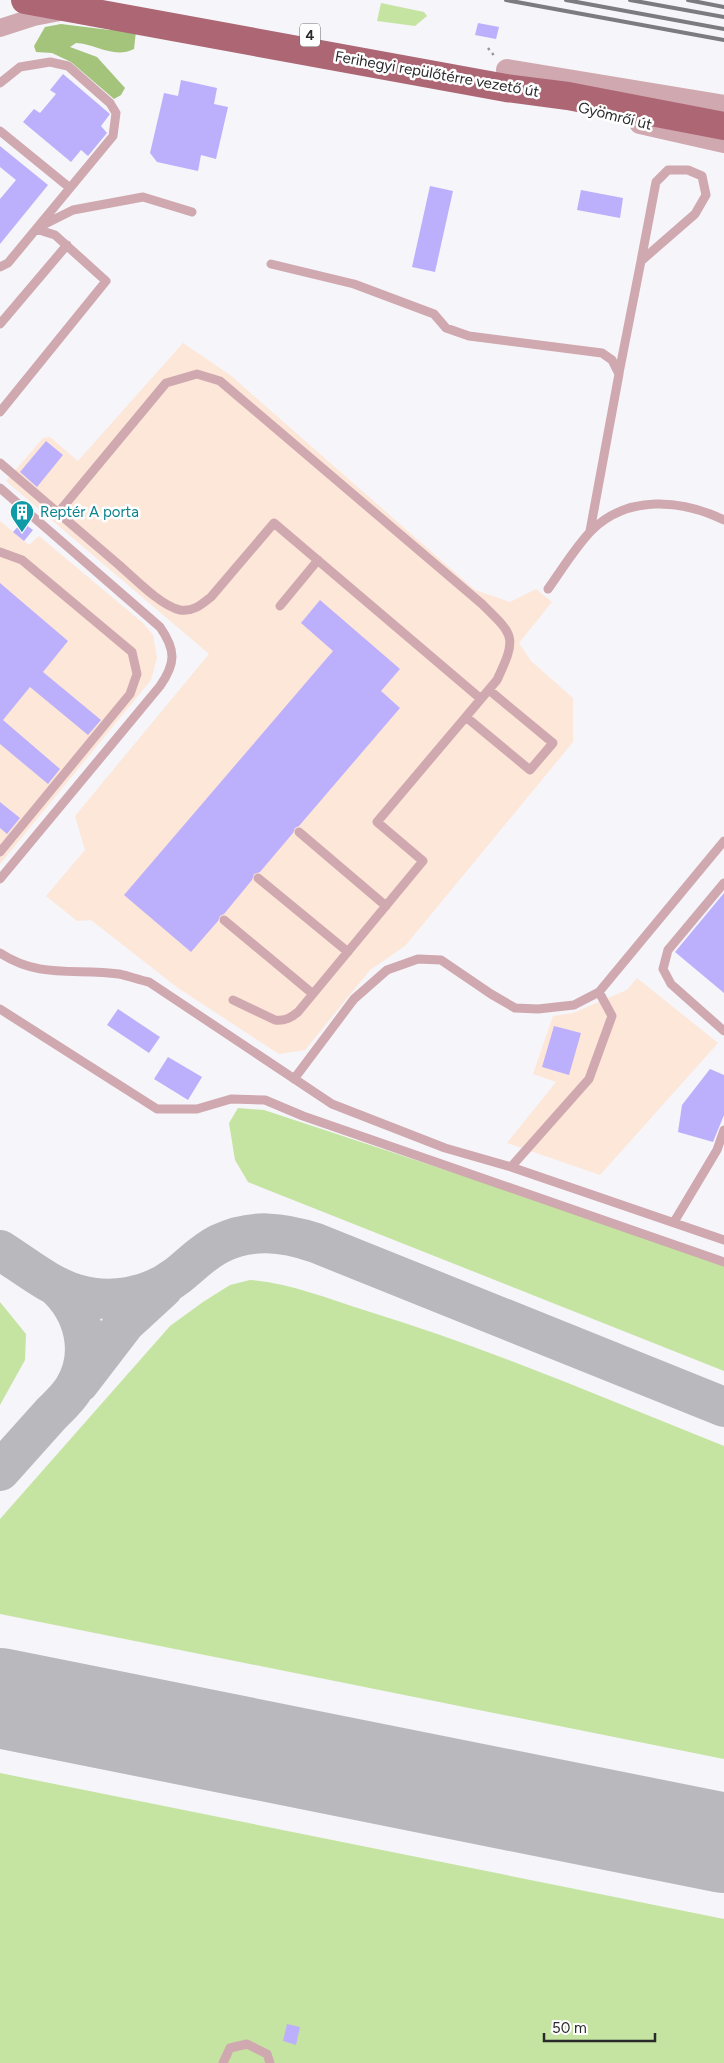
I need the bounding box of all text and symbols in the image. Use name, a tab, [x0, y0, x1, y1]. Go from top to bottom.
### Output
road number: 4	[300, 24, 320, 46]
street label: Ferihegyi repülőtérre vezető út	[333, 47, 541, 101]
street label: Gyömrői út	[576, 98, 654, 134]
building icon: Reptér A porta	[9, 499, 35, 533]
place label: Reptér A porta	[40, 503, 139, 521]
scale bar	[544, 2010, 655, 2042]
text: 50 m	[552, 2019, 587, 2037]

